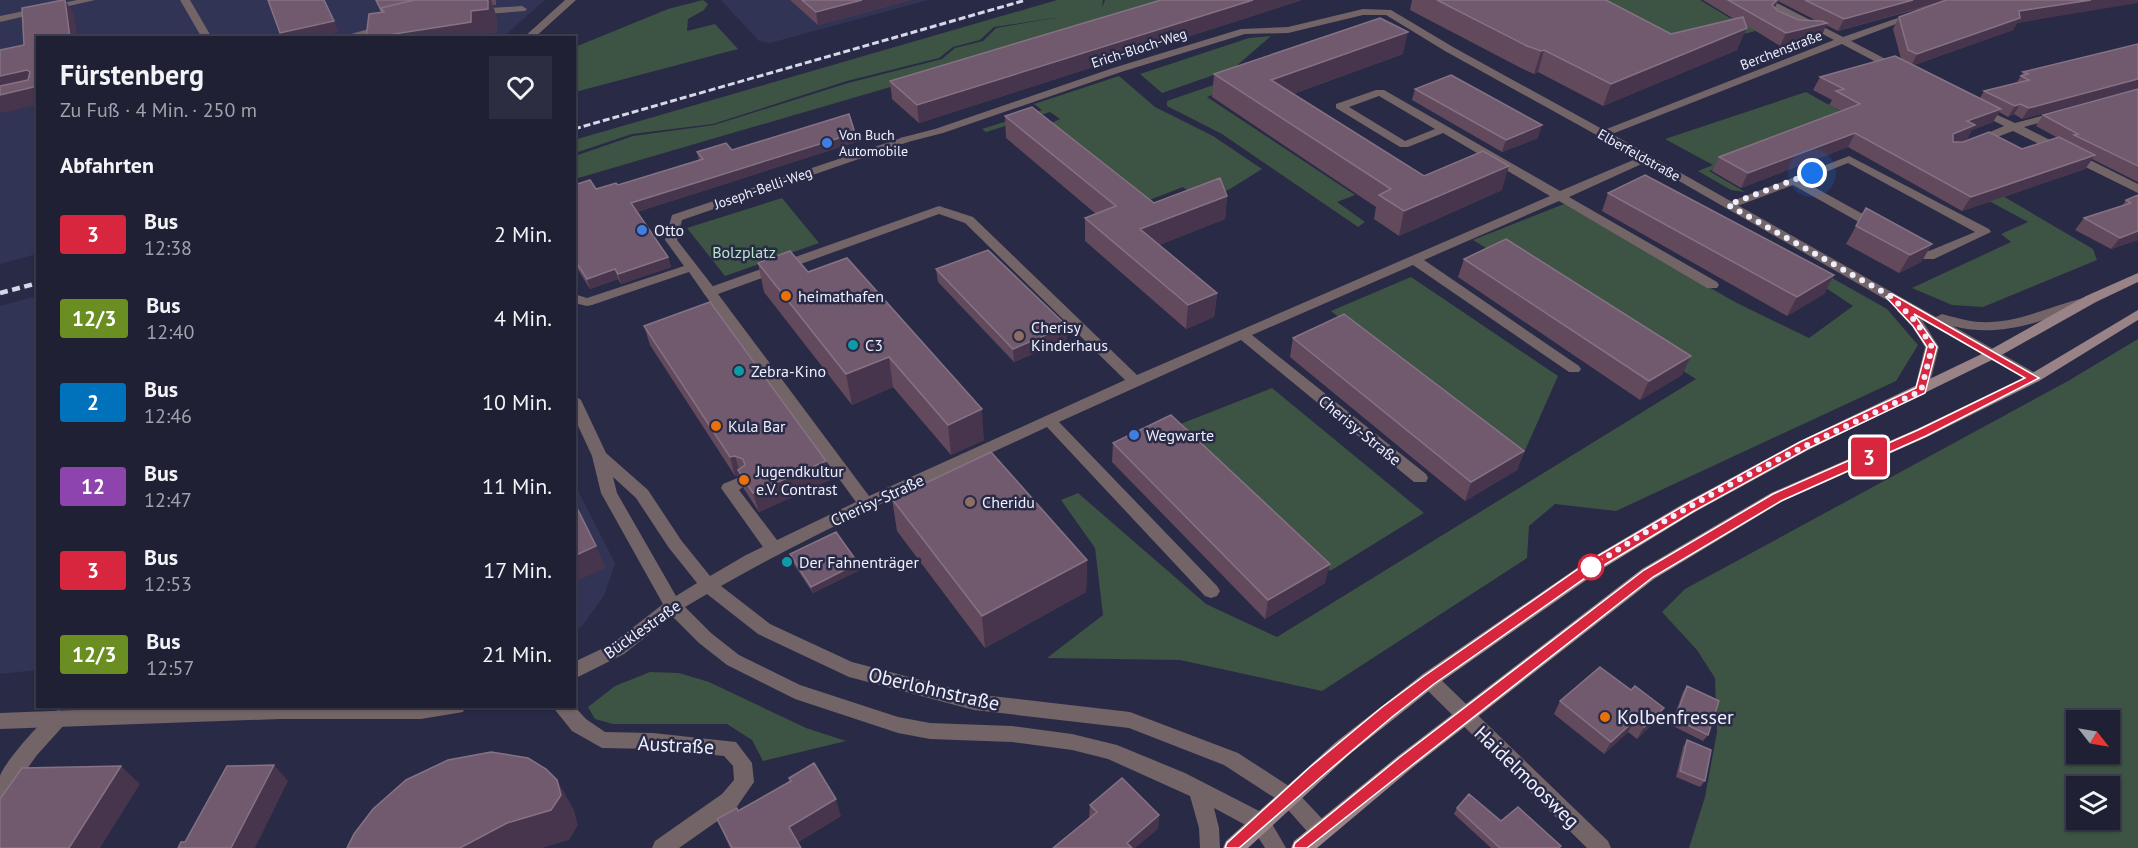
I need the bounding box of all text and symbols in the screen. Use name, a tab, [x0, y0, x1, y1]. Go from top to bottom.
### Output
street label: Erich-Bloch-Weg	[1089, 24, 1189, 72]
street label: Berchenstraße	[1737, 26, 1825, 74]
text: Fürstenberg	[60, 56, 204, 93]
button: heart	[489, 56, 552, 119]
text: Zu Fuß · 4 Min. · 250 m	[60, 97, 257, 123]
street label: Elberfeldstraße	[1594, 125, 1684, 185]
place label: Von Buch Automobile	[838, 126, 908, 160]
marker: Von Buch Automobile	[820, 136, 834, 150]
text: Abfahrten	[60, 151, 154, 179]
your location	[1797, 158, 1827, 188]
street label: Joseph-Belli-Weg	[711, 163, 814, 214]
text: Bus	[144, 207, 178, 235]
text: 2 Min.	[494, 220, 552, 248]
place label: Otto	[654, 220, 684, 240]
text: 3	[87, 221, 99, 248]
marker: Otto	[635, 223, 649, 237]
text: 12:38	[144, 235, 192, 261]
park label: Bolzplatz	[712, 242, 776, 262]
place label: heimathafen	[798, 286, 884, 306]
marker: heimathafen	[779, 289, 793, 303]
text: Bus	[146, 291, 180, 319]
text: 4 Min.	[494, 304, 552, 332]
text: 12/3	[72, 305, 116, 332]
place label: Cherisy Kinderhaus	[1031, 317, 1108, 355]
text: 12:40	[146, 319, 194, 345]
marker: Cherisy Kinderhaus	[1012, 329, 1026, 343]
place label: C3	[865, 335, 883, 355]
marker: C3	[846, 338, 860, 352]
place label: Zebra-Kino	[751, 361, 826, 381]
marker: Zebra-Kino	[732, 364, 746, 378]
text: Bus	[144, 375, 178, 403]
text: 10 Min.	[482, 388, 552, 416]
text: 2	[87, 389, 99, 416]
street label: Cherisy-Straße	[1315, 391, 1405, 469]
text: 12:46	[144, 403, 192, 429]
place label: Kula Bar	[728, 416, 786, 436]
marker: Kula Bar	[709, 419, 723, 433]
place label: Wegwarte	[1146, 425, 1214, 445]
marker: Wegwarte	[1127, 428, 1141, 442]
line badge: 3	[1850, 438, 1888, 476]
text: 3	[1863, 444, 1875, 471]
text: Bus	[144, 459, 178, 487]
place label: Jugendkultur e.V. Contrast	[755, 461, 844, 499]
street label: Cherisy-Straße	[827, 470, 927, 530]
text: 11 Min.	[482, 472, 552, 500]
text: 12	[81, 473, 105, 500]
marker: Jugendkultur e.V. Contrast	[737, 473, 751, 487]
text: 12:47	[144, 487, 192, 513]
place label: Cheridu	[982, 492, 1035, 512]
marker: Cheridu	[963, 495, 977, 509]
text: Bus	[144, 543, 178, 571]
place label: Der Fahnenträger	[799, 552, 919, 572]
unlabelled marker	[1578, 554, 1604, 580]
marker: Der Fahnenträger	[780, 555, 794, 569]
text: 17 Min.	[483, 556, 552, 584]
text: 3	[87, 557, 99, 584]
text: 12:53	[144, 571, 192, 597]
street label: Bücklestraße	[600, 595, 684, 663]
text: Bus	[146, 627, 180, 655]
text: 21 Min.	[482, 640, 552, 668]
text: 12/3	[72, 641, 116, 668]
text: 12:57	[146, 655, 194, 681]
street label: Oberlohnstraße	[866, 661, 1002, 717]
place label: Kolbenfresser	[1617, 704, 1734, 730]
marker: Kolbenfresser	[1598, 710, 1612, 724]
north arrow	[2066, 710, 2120, 764]
map controls	[2066, 710, 2120, 830]
street label: Haidelmoosweg	[1469, 720, 1585, 834]
street label: Austraße	[637, 730, 715, 760]
button: layers	[2066, 776, 2120, 830]

